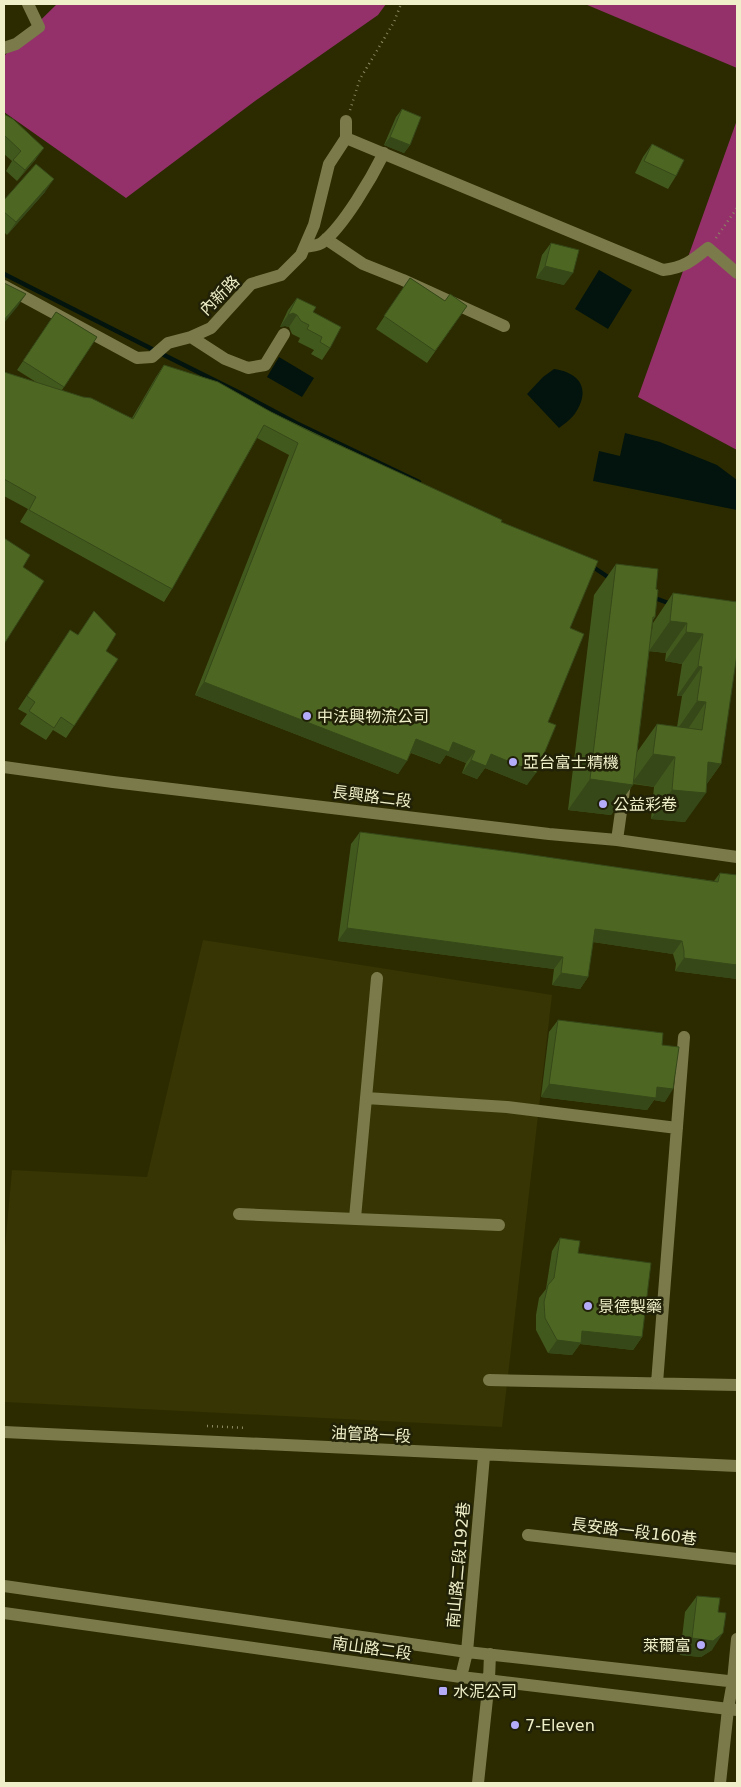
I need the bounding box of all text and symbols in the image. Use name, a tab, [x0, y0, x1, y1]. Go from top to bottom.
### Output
street label: 內新路	[196, 272, 243, 319]
place label: 中法興物流公司	[317, 707, 429, 726]
marker: 中法興物流公司	[301, 710, 313, 722]
place label: 亞台富士精機	[523, 753, 619, 772]
marker: 亞台富士精機	[507, 756, 519, 768]
street label: 長興路二段	[331, 782, 413, 811]
place label: 公益彩卷	[613, 795, 677, 814]
marker: 公益彩卷	[597, 798, 609, 810]
place label: 景德製藥	[598, 1297, 662, 1316]
marker: 景德製藥	[582, 1300, 594, 1312]
street label: 油管路一段	[331, 1423, 411, 1446]
street label: 南山路二段192巷	[444, 1501, 473, 1629]
street label: 長安路一段160巷	[570, 1514, 698, 1549]
street label: 南山路二段	[331, 1634, 413, 1663]
place label: 萊爾富	[643, 1636, 691, 1655]
marker: 萊爾富	[695, 1639, 707, 1651]
place label: 水泥公司	[453, 1682, 517, 1701]
marker: 水泥公司	[437, 1685, 449, 1697]
place label: 7-Eleven	[525, 1716, 595, 1735]
marker: 7-Eleven	[509, 1719, 521, 1731]

